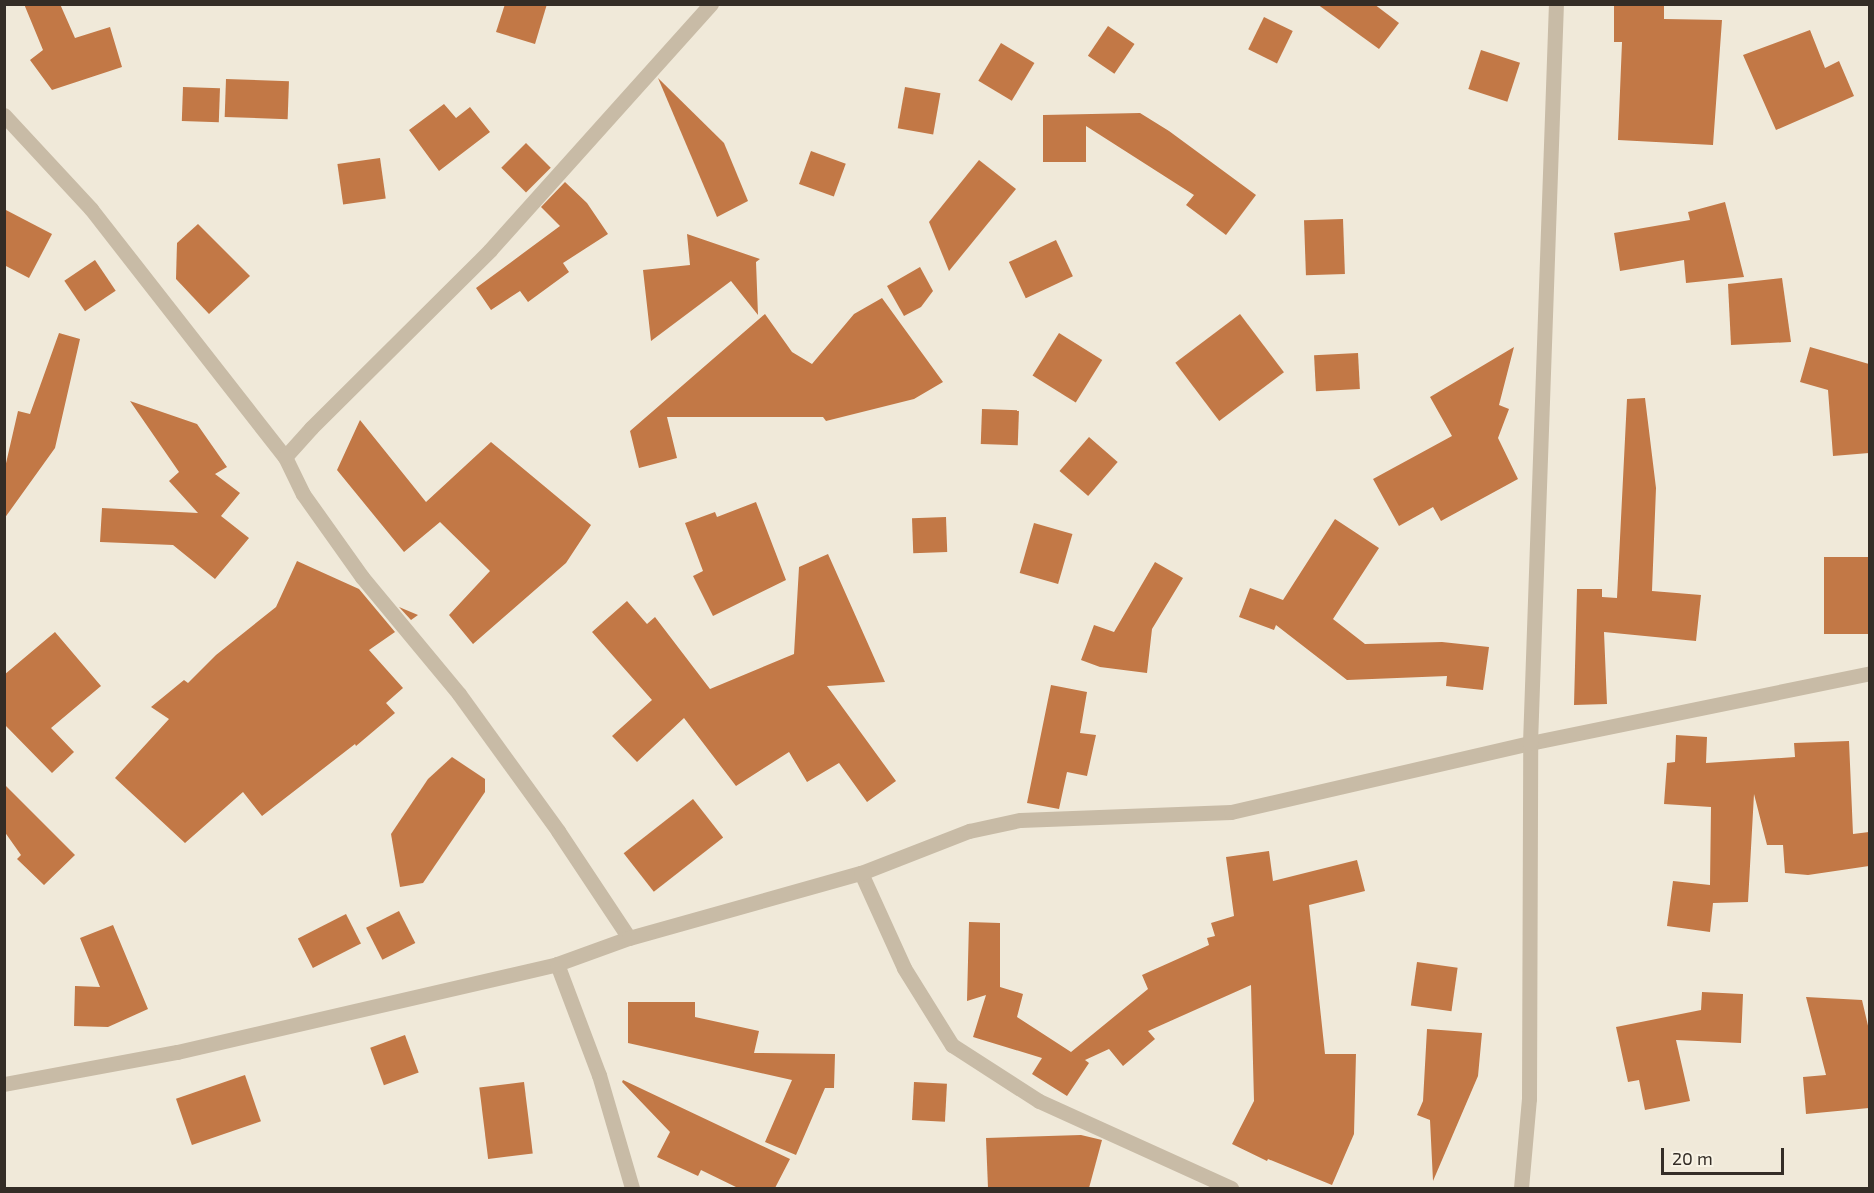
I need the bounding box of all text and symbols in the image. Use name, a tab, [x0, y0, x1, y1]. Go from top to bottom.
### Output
scale bar	[1664, 1136, 1787, 1174]
text: 20 m	[1672, 1147, 1713, 1169]

